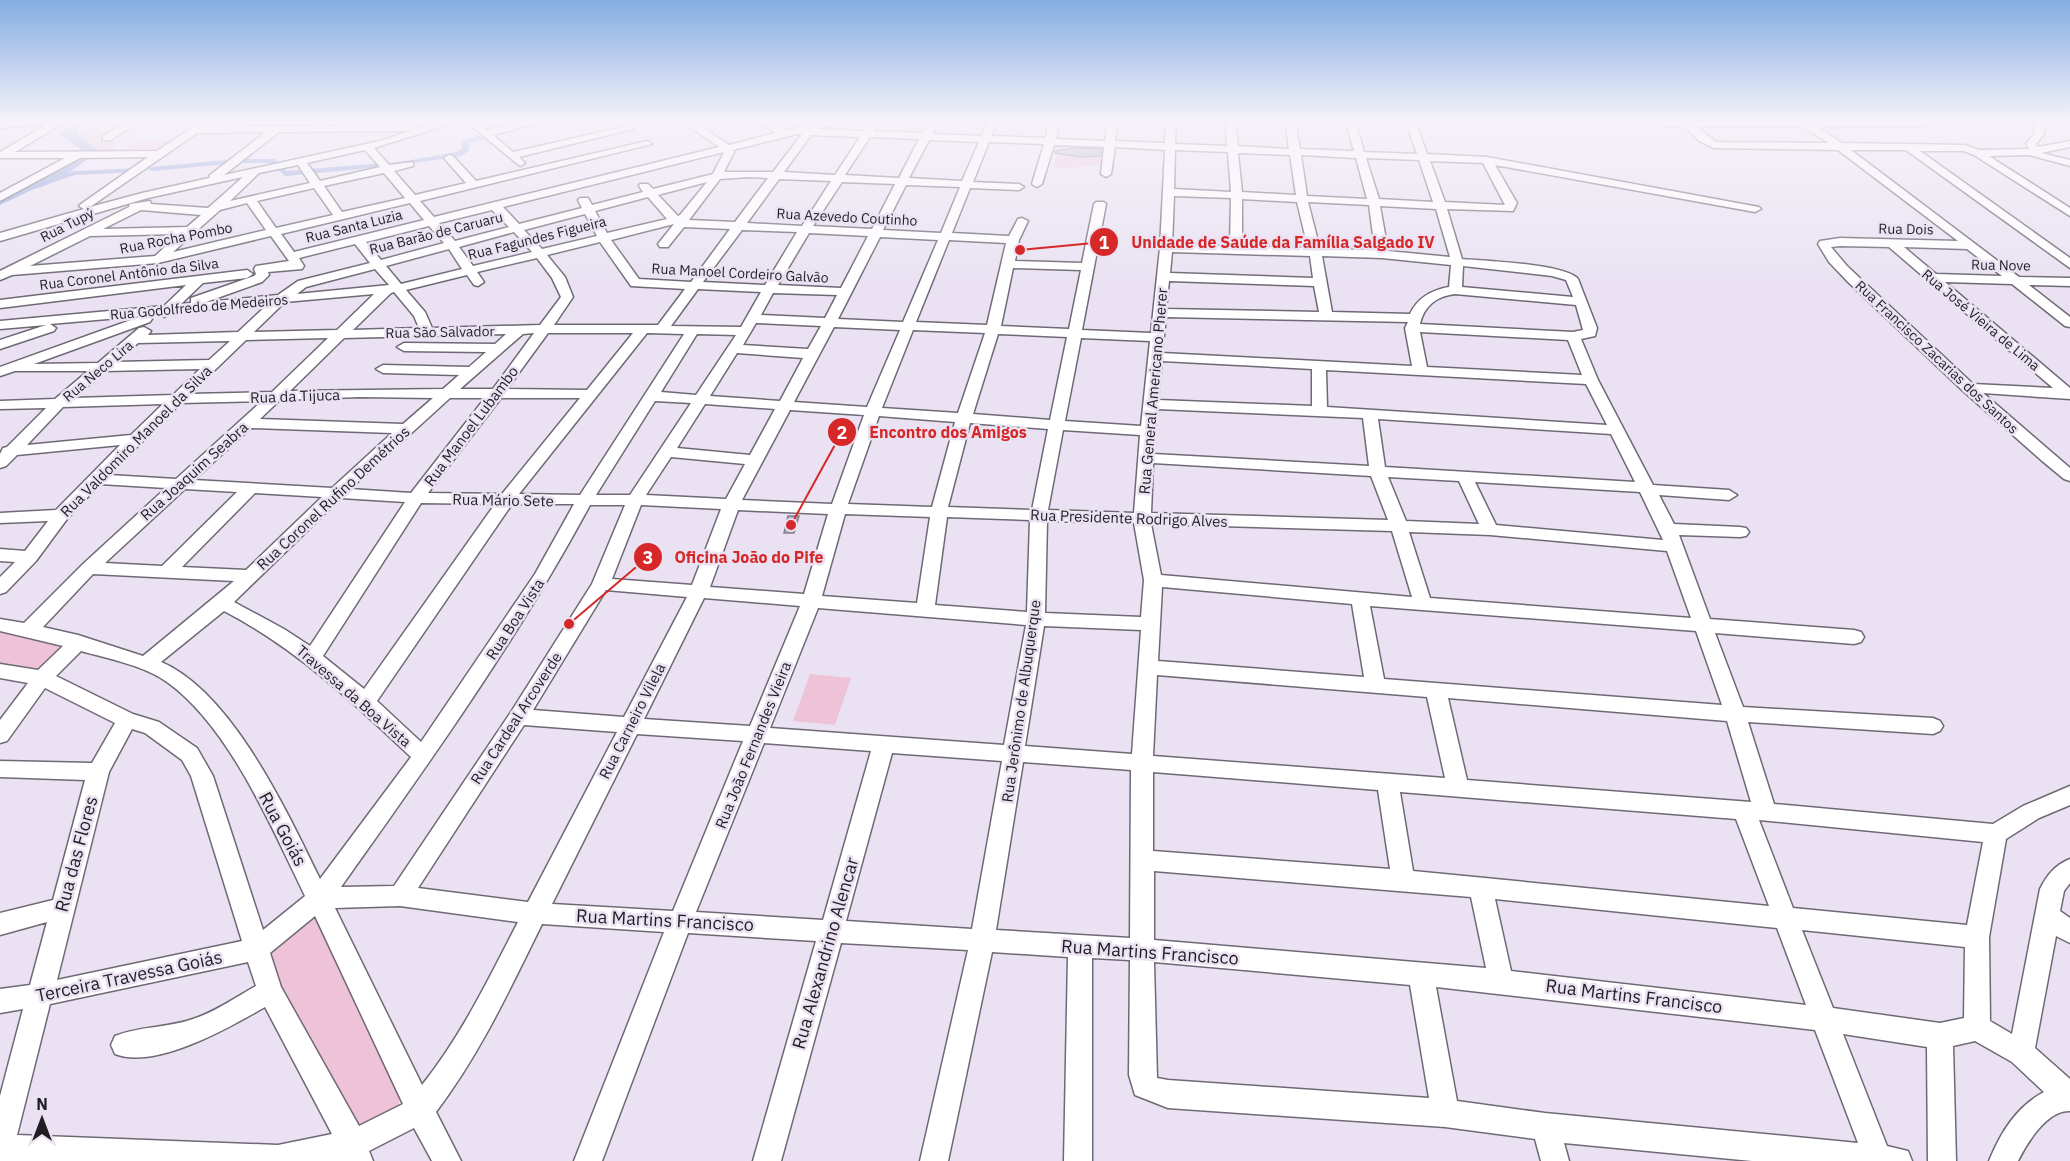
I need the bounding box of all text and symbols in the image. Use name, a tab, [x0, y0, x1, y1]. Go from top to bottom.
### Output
street label: Rua Tupý	[37, 204, 97, 246]
street label: Rua Azevedo Coutinho	[776, 204, 918, 230]
street label: Rua Santa Luzia	[304, 205, 405, 247]
street label: Rua Barão de Caruaru	[367, 208, 505, 258]
street label: Rua Fagundes Figueira	[466, 212, 609, 264]
street label: Rua Rocha Pombo	[118, 218, 234, 258]
street label: Rua Dois	[1878, 220, 1934, 238]
callout: Unidade de Saúde da Família Salgado IV	[1089, 225, 1447, 259]
text: 1	[1099, 231, 1110, 254]
text: Unidade de Saúde da Família Salgado IV	[1131, 232, 1435, 252]
street label: Rua Coronel Antônio da Silva	[38, 254, 220, 294]
street label: Rua Nove	[1971, 255, 2031, 275]
street label: Rua Manoel Cordeiro Galvão	[651, 259, 829, 287]
street label: Rua José Vieira de Lima	[1918, 265, 2044, 375]
street label: Rua Francisco Zacarias dos Santos	[1852, 277, 2023, 438]
street label: Rua General Americano Pherer	[1134, 286, 1172, 495]
street label: Rua Godolfredo de Medeiros	[109, 290, 289, 324]
street label: Rua São Salvador	[385, 322, 495, 342]
street label: Rua Neco Lira	[59, 336, 137, 406]
street label: Rua Valdomiro Manoel da Silva	[56, 361, 216, 521]
street label: Rua Manoel Lubambo	[420, 362, 522, 490]
street label: Rua da Tijuca	[250, 385, 340, 407]
callout: Encontro dos Amigos	[827, 415, 1039, 449]
street label: Rua Joaquim Seabra	[136, 418, 252, 524]
text: 2	[837, 421, 847, 444]
street label: Rua Coronel Rufino Demétrios	[252, 422, 414, 574]
text: Encontro dos Amigos	[869, 422, 1027, 442]
street label: Rua Mário Sete	[452, 490, 554, 510]
street label: Rua Presidente Rodrigo Alves	[1030, 505, 1228, 531]
callout: Oficina João do Pife	[633, 540, 836, 574]
text: 3	[643, 546, 653, 569]
text: Oficina João do Pife	[674, 547, 824, 567]
street label: Rua Boa Vista	[482, 575, 548, 663]
street label: Rua Jerônimo de Albuquerque	[997, 598, 1045, 804]
street label: Travessa da Boa Vista	[293, 641, 415, 751]
street label: Rua Cardeal Arcoverde	[466, 648, 566, 788]
street label: Rua João Fernandes Vieira	[711, 659, 795, 831]
street label: Rua Carneiro Vilela	[595, 660, 669, 782]
street label: Rua Goiás	[254, 788, 312, 870]
street label: Rua das Flores	[50, 794, 102, 914]
street label: Rua Alexandrino Alencar	[787, 854, 864, 1052]
street label: Rua Martins Francisco	[576, 904, 754, 936]
street label: Rua Martins Francisco	[1060, 934, 1240, 970]
street label: Terceira Travessa Goiás	[34, 945, 224, 1007]
street label: Rua Martins Francisco	[1544, 974, 1724, 1018]
north arrow	[12, 1089, 72, 1149]
text: N	[36, 1094, 48, 1114]

